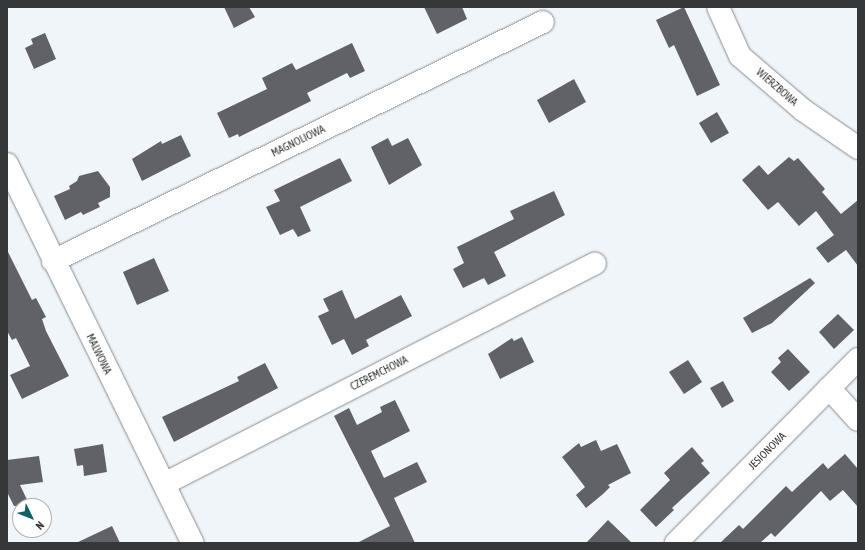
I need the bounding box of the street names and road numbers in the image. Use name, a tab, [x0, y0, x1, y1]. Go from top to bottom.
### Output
street label: WIERZBOWA	[754, 65, 800, 109]
street label: MAGNOLIOWA	[269, 122, 327, 160]
street label: MALWOWA	[83, 331, 115, 377]
street label: CZEREMCHOWA	[348, 353, 410, 393]
street label: JESIONOWA	[745, 429, 789, 473]

